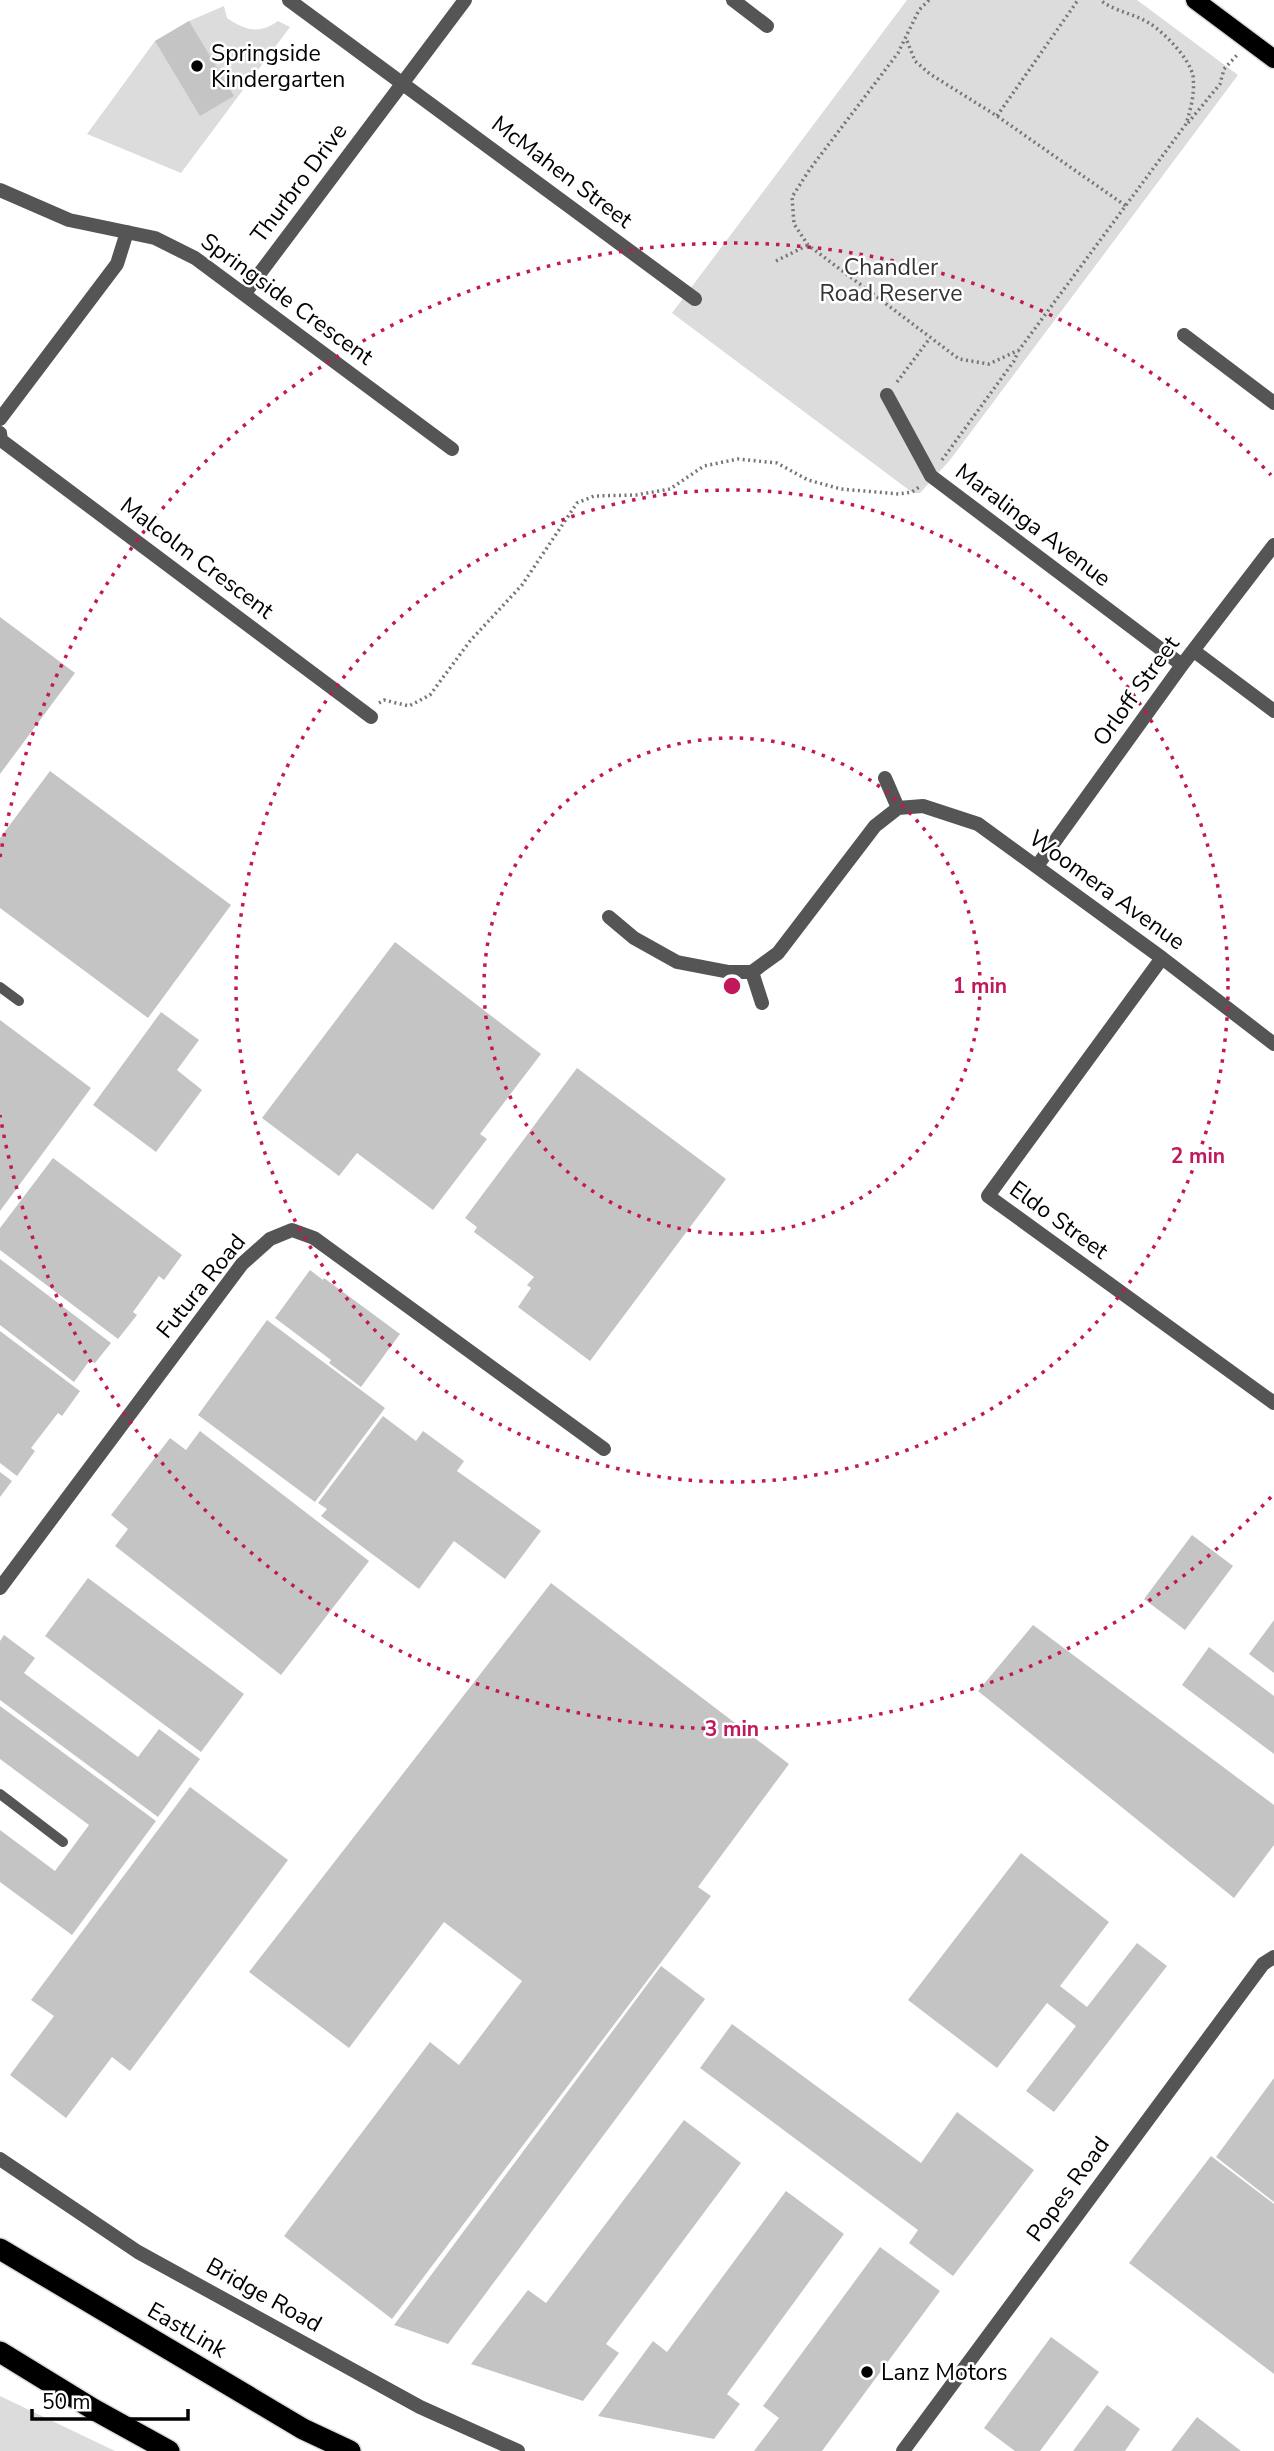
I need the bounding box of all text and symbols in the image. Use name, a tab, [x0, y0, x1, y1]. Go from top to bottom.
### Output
place label: Springside Kindergarten	[211, 38, 345, 95]
marker: Springside Kindergarten	[189, 58, 205, 74]
street label: McMahen Street	[485, 109, 640, 236]
street label: Thurbro Drive	[244, 117, 354, 249]
street label: Springside Crescent	[194, 226, 380, 373]
park label: Chandler Road Reserve	[820, 252, 962, 309]
street label: Maralinga Avenue	[949, 456, 1117, 594]
street label: Malcolm Crescent	[114, 490, 281, 627]
street label: Orloff Street	[1086, 629, 1187, 752]
street label: Woomera Avenue	[1023, 823, 1191, 957]
text: 1 min	[953, 972, 1007, 1000]
centre of rings	[720, 974, 744, 998]
text: 2 min	[1171, 1142, 1225, 1170]
street label: Eldo Street	[1003, 1174, 1115, 1267]
street label: Futura Road	[149, 1227, 253, 1345]
text: 3 min	[705, 1715, 759, 1743]
street label: Popes Road	[1019, 2130, 1117, 2248]
street label: Bridge Road	[201, 2250, 327, 2340]
street label: EastLink	[142, 2295, 233, 2365]
place label: Lanz Motors	[881, 2357, 1008, 2388]
marker: Lanz Motors	[859, 2364, 875, 2380]
scale bar	[32, 2378, 187, 2422]
text: 50 m	[42, 2388, 91, 2416]

